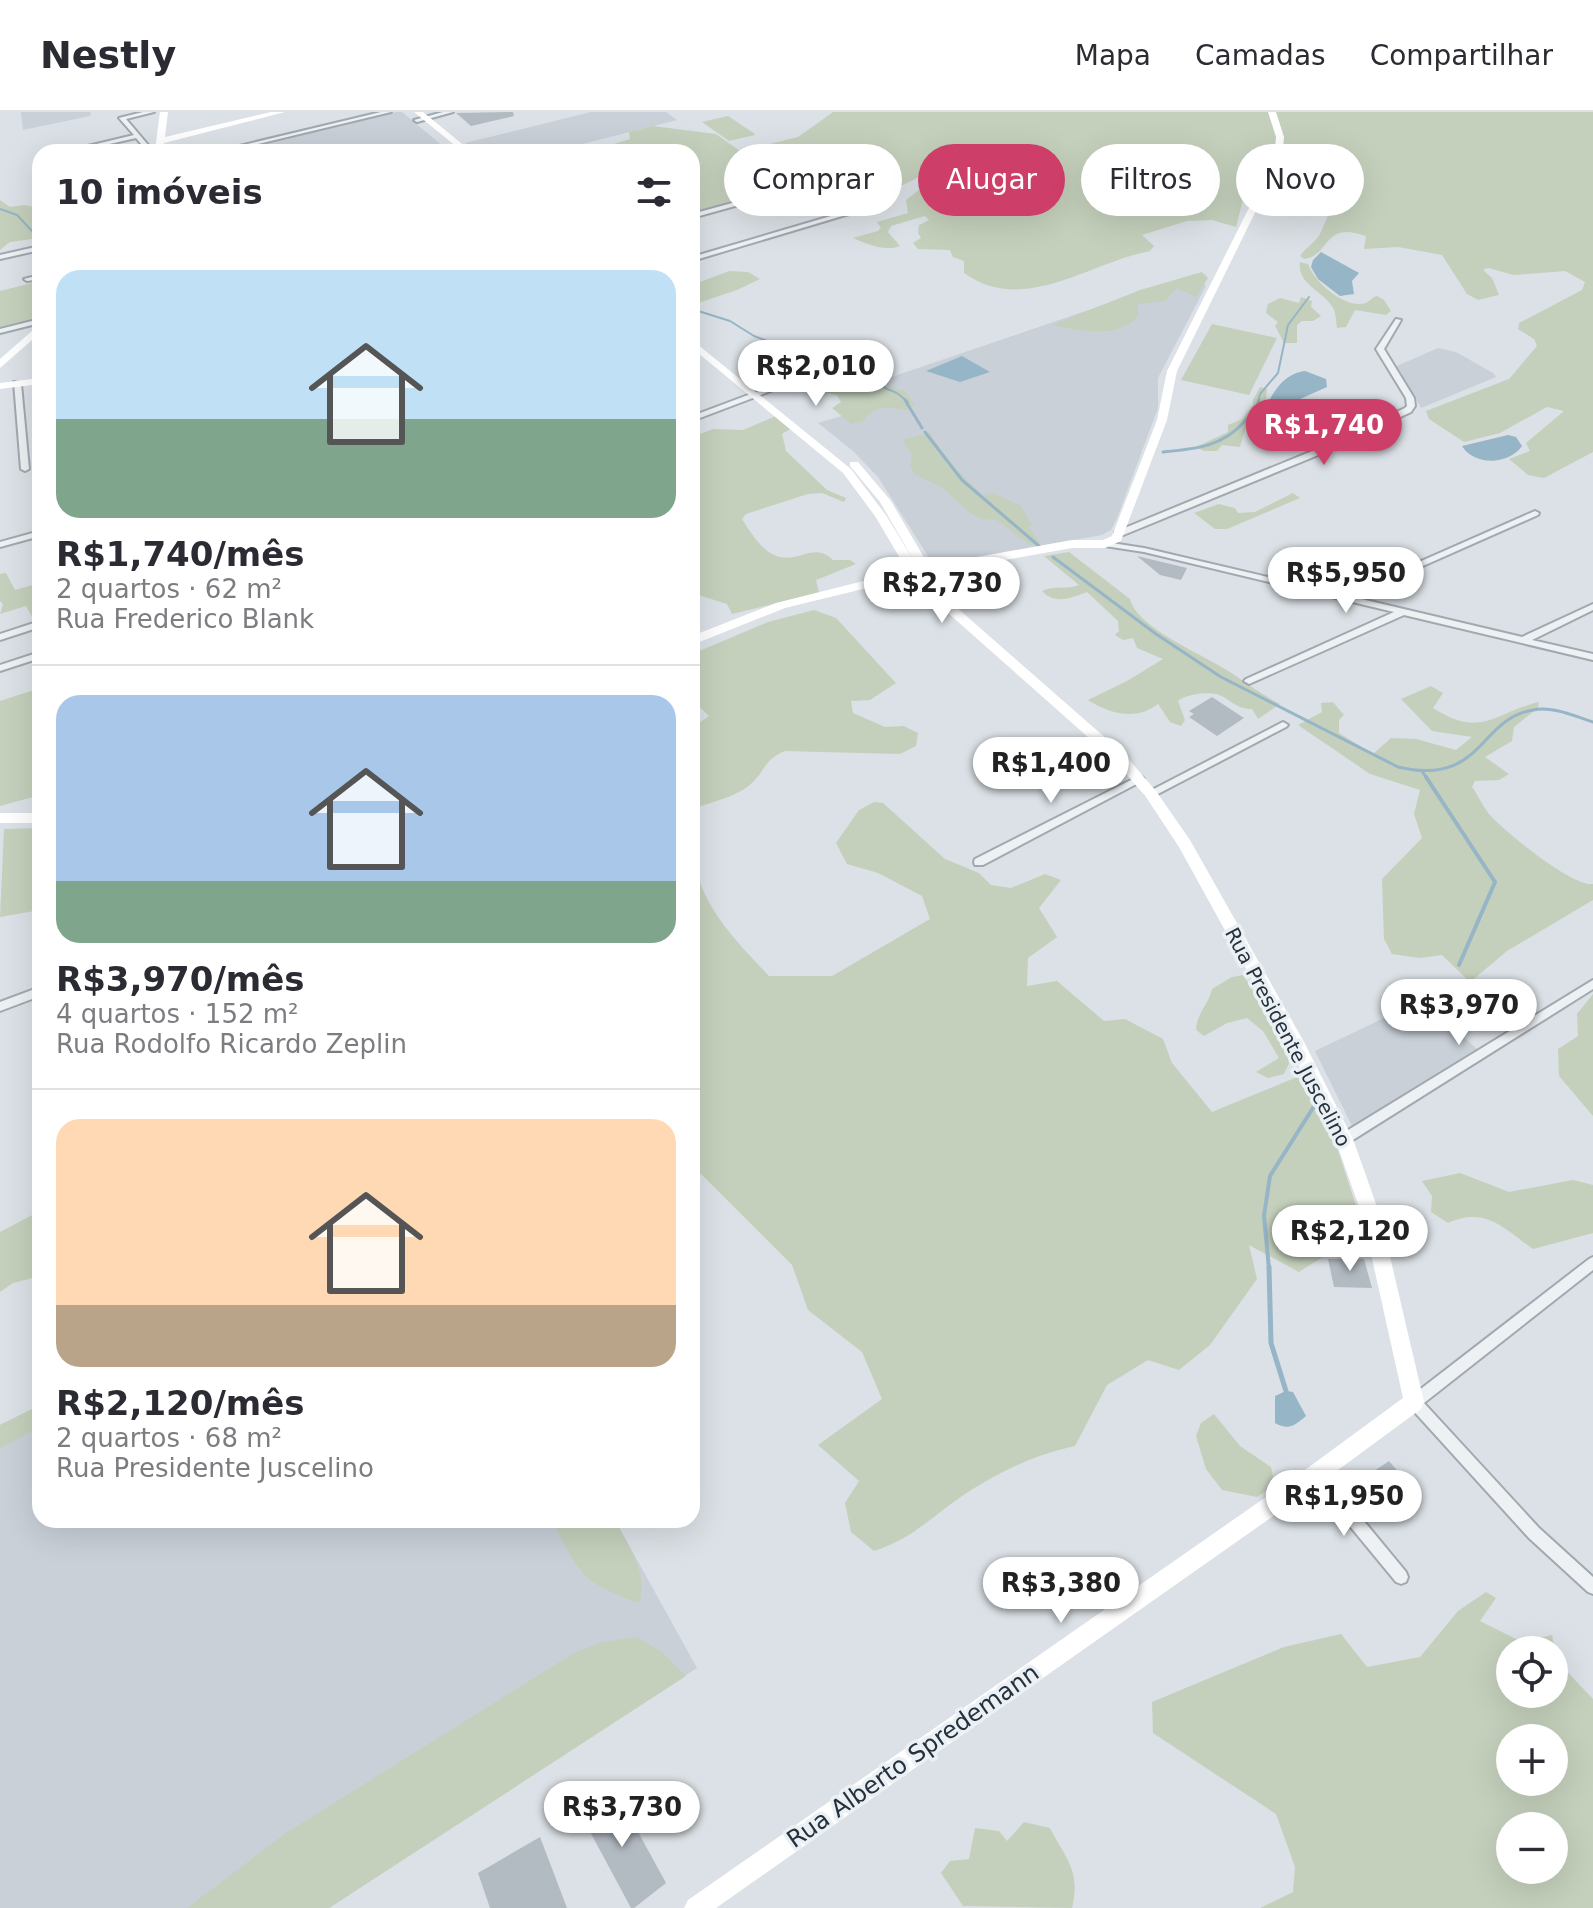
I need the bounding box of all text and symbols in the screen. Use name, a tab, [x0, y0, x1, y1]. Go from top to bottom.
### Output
text: Nestly	[40, 33, 176, 77]
text: Mapa	[1075, 39, 1151, 72]
text: Camadas	[1195, 39, 1326, 72]
text: Compartilhar	[1370, 39, 1553, 72]
chip: Comprar	[724, 144, 902, 216]
chip: Alugar	[918, 144, 1065, 216]
chip: Filtros	[1081, 144, 1220, 216]
chip: Novo	[1236, 144, 1364, 216]
icon: filters	[632, 170, 676, 214]
text: 10 imóveis	[56, 172, 263, 212]
icon: home	[294, 322, 438, 466]
pin: R$2,010	[742, 340, 890, 408]
text: R$2,010	[756, 351, 876, 381]
pin: R$1,740	[1250, 399, 1398, 467]
text: R$1,740	[1264, 410, 1384, 440]
text: R$1,740/mês	[56, 534, 305, 574]
pin: R$5,950	[1272, 547, 1420, 615]
pin: R$2,730	[868, 557, 1016, 625]
text: R$5,950	[1286, 558, 1406, 588]
text: R$2,730	[882, 568, 1002, 598]
text: 2 quartos · 62 m²	[56, 574, 282, 604]
text: Rua Frederico Blank	[56, 604, 314, 634]
pin: R$1,400	[977, 737, 1125, 805]
icon: home	[294, 747, 438, 891]
text: R$1,400	[991, 748, 1111, 778]
street label: Rua Presidente Juscelino	[1220, 923, 1356, 1151]
text: R$3,970/mês	[56, 959, 305, 999]
pin: R$3,970	[1385, 979, 1533, 1047]
text: R$3,970	[1399, 990, 1519, 1020]
text: 4 quartos · 152 m²	[56, 999, 299, 1029]
text: Rua Rodolfo Ricardo Zeplin	[56, 1029, 407, 1059]
icon: home	[294, 1171, 438, 1315]
pin: R$2,120	[1276, 1205, 1424, 1273]
text: R$2,120	[1290, 1216, 1410, 1246]
text: R$2,120/mês	[56, 1383, 305, 1423]
text: 2 quartos · 68 m²	[56, 1423, 282, 1453]
text: Rua Presidente Juscelino	[56, 1453, 374, 1483]
pin: R$1,950	[1270, 1470, 1418, 1538]
text: R$1,950	[1284, 1481, 1404, 1511]
pin: R$3,380	[987, 1557, 1135, 1625]
text: R$3,380	[1001, 1568, 1121, 1598]
map controls	[1496, 1636, 1568, 1884]
button: locate	[1496, 1636, 1568, 1708]
street label: Rua Alberto Spredemann	[782, 1658, 1044, 1854]
button: +	[1496, 1724, 1568, 1796]
pin: R$3,730	[548, 1781, 696, 1849]
text: R$3,730	[562, 1792, 682, 1822]
button: −	[1496, 1812, 1568, 1884]

